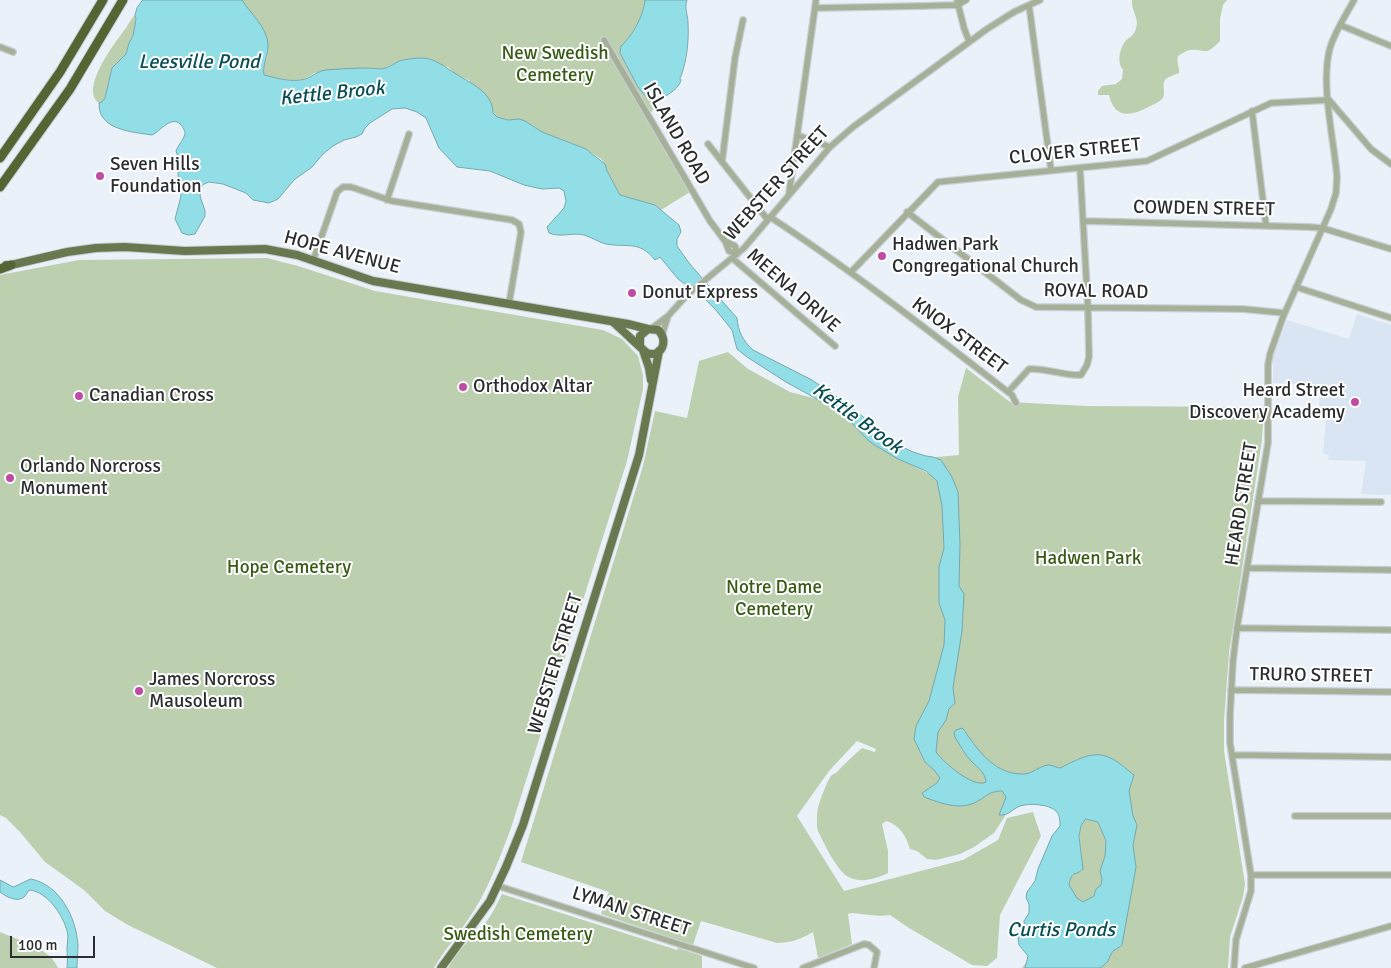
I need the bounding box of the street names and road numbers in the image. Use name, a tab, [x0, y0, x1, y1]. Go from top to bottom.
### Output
street label: ISLAND ROAD	[638, 79, 714, 189]
street label: WEBSTER STREET	[720, 122, 834, 246]
street label: CLOVER STREET	[1008, 134, 1142, 170]
street label: COWDEN STREET	[1133, 196, 1275, 222]
street label: HOPE AVENUE	[281, 226, 403, 280]
street label: MEENA DRIVE	[742, 244, 844, 338]
street label: ROYAL ROAD	[1043, 280, 1149, 304]
street label: KNOX STREET	[907, 293, 1011, 379]
street label: HEARD STREET	[1221, 441, 1263, 567]
street label: WEBSTER STREET	[524, 591, 588, 737]
street label: TRURO STREET	[1249, 664, 1373, 688]
street label: LYMAN STREET	[569, 882, 693, 942]

